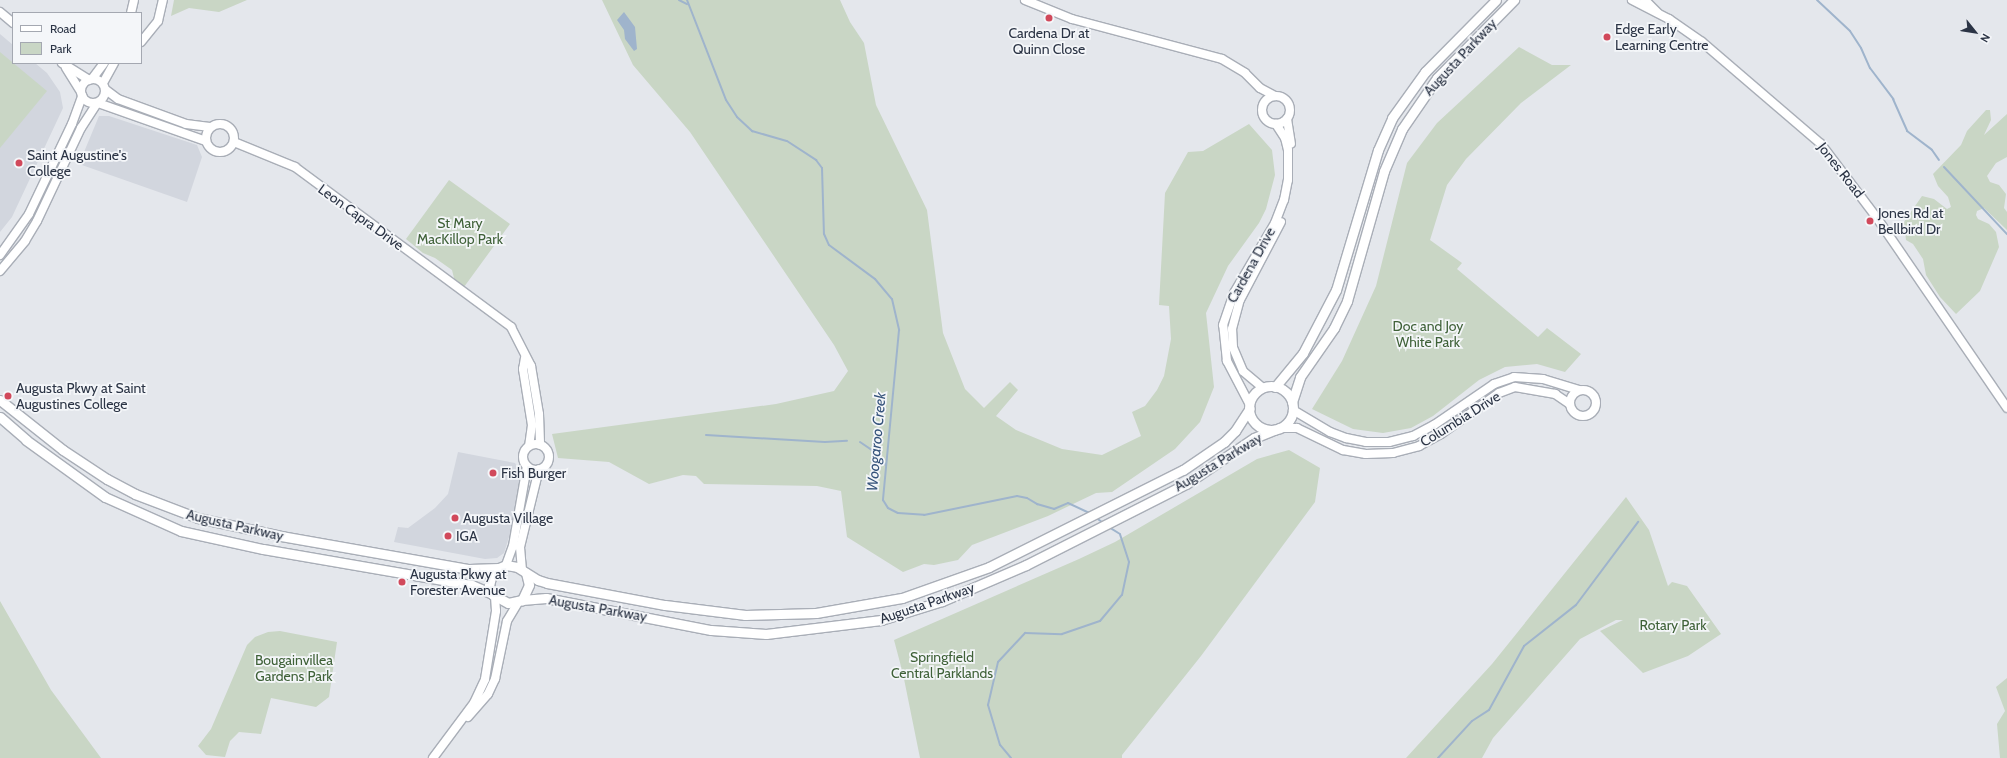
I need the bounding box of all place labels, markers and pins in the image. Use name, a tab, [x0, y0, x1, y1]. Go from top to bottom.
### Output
marker: Cardena Dr at Quinn Close	[1044, 13, 1054, 23]
place label: Edge Early Learning Centre	[1615, 21, 1708, 54]
place label: Cardena Dr at Quinn Close	[1008, 25, 1090, 58]
marker: Edge Early Learning Centre	[1602, 32, 1612, 42]
place label: Saint Augustine's College	[27, 147, 127, 180]
marker: Saint Augustine's College	[14, 158, 24, 168]
place label: Jones Rd at Bellbird Dr	[1878, 205, 1943, 238]
marker: Jones Rd at Bellbird Dr	[1865, 216, 1875, 226]
place label: Augusta Pkwy at Saint Augustines College	[16, 380, 146, 412]
marker: Augusta Pkwy at Saint Augustines College	[3, 391, 13, 401]
place label: Fish Burger	[501, 465, 566, 481]
marker: Fish Burger	[488, 468, 498, 478]
place label: Augusta Village	[463, 510, 553, 526]
marker: Augusta Village	[450, 513, 460, 523]
place label: IGA	[456, 528, 478, 544]
marker: IGA	[443, 531, 453, 541]
place label: Augusta Pkwy at Forester Avenue	[410, 566, 506, 598]
marker: Augusta Pkwy at Forester Avenue	[397, 577, 407, 587]

